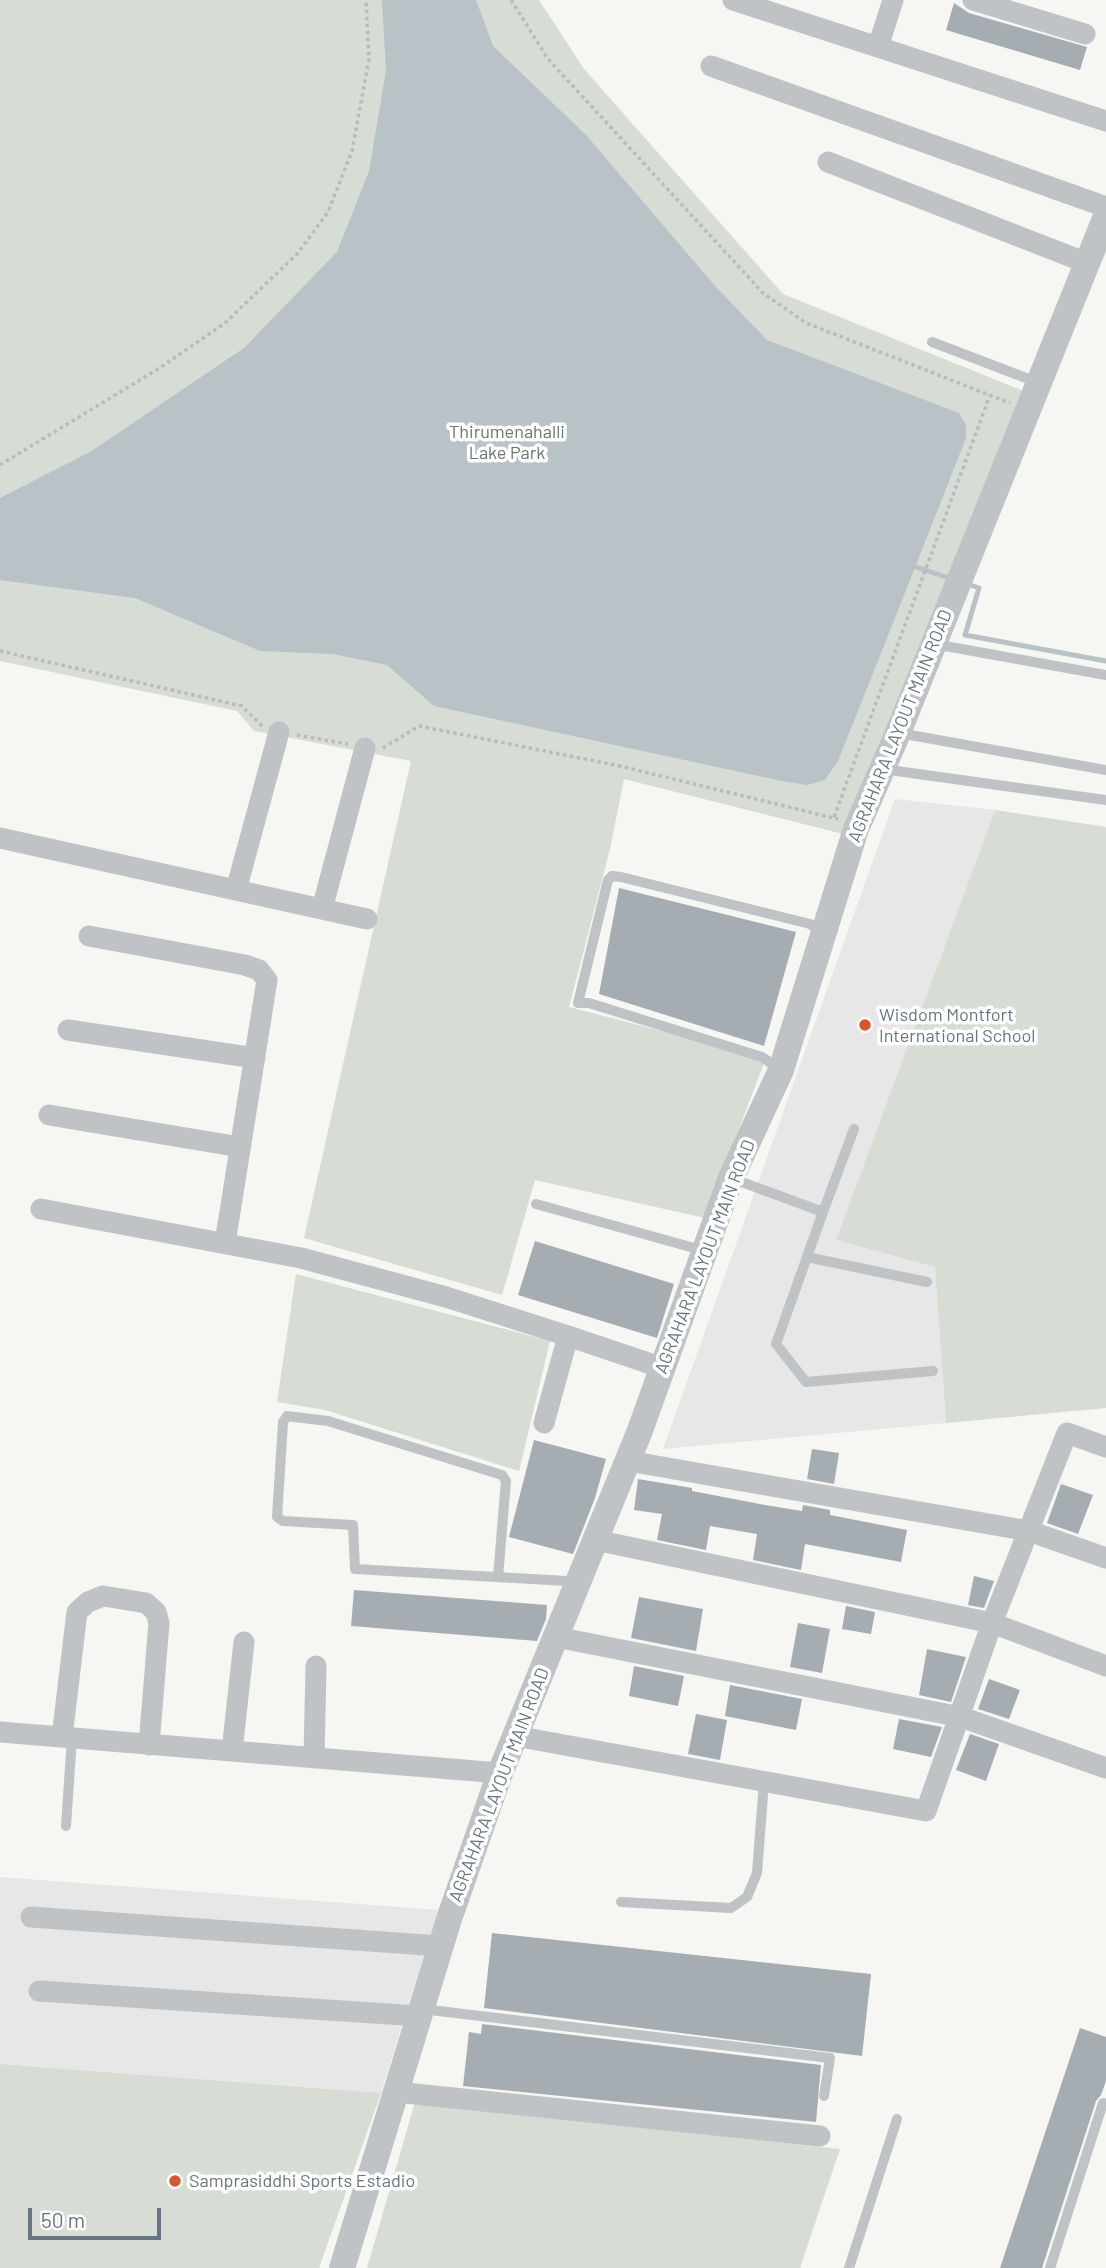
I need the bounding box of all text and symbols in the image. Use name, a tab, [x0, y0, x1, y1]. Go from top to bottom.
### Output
park label: Thirumenahalli Lake Park	[449, 421, 565, 464]
street label: AGRAHARA LAYOUT MAIN ROAD	[843, 607, 957, 845]
place label: Wisdom Montfort International School	[879, 1004, 1035, 1046]
marker: Wisdom Montfort International School	[857, 1017, 873, 1033]
street label: AGRAHARA LAYOUT MAIN ROAD	[650, 1137, 760, 1377]
street label: AGRAHARA LAYOUT MAIN ROAD	[444, 1665, 554, 1905]
place label: Samprasiddhi Sports Estadio	[189, 2170, 415, 2192]
marker: Samprasiddhi Sports Estadio	[167, 2173, 183, 2189]
scale bar	[32, 2194, 164, 2238]
text: 50 m	[41, 2207, 85, 2232]

